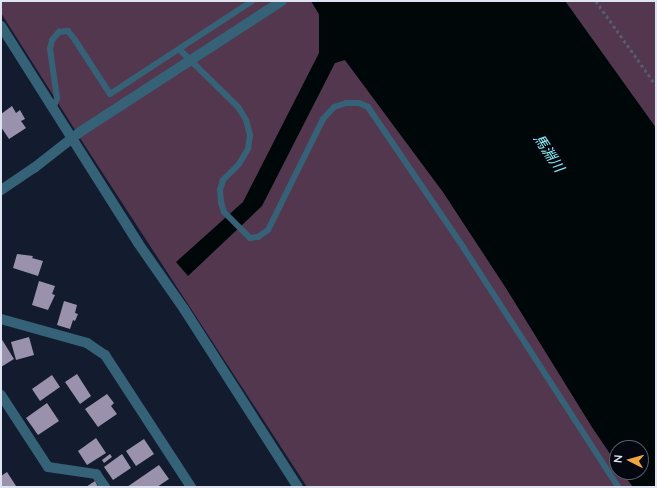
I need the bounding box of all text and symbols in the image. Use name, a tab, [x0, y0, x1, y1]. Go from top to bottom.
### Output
water label: 馬淵川	[530, 131, 568, 175]
north arrow	[609, 440, 649, 480]
text: N	[611, 454, 624, 464]

